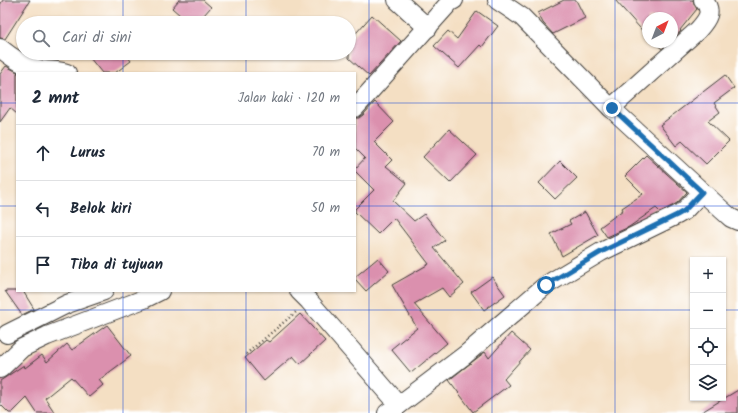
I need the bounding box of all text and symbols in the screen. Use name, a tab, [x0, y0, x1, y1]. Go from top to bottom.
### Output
north arrow	[642, 12, 678, 48]
search box	[16, 16, 356, 60]
text: Cari di sini	[62, 26, 131, 50]
icon: search	[30, 27, 52, 49]
text: 2 mnt	[32, 85, 79, 112]
text: Jalan kaki · 120 m	[238, 88, 340, 109]
route end	[603, 99, 621, 117]
text: Lurus	[70, 141, 105, 165]
icon: ahead	[32, 142, 54, 164]
text: 70 m	[312, 142, 340, 163]
text: Belok kiri	[70, 197, 131, 221]
icon: left	[32, 198, 54, 220]
text: 50 m	[311, 198, 340, 219]
text: Tiba di tujuan	[70, 253, 163, 277]
icon: arrive	[32, 254, 54, 276]
map controls	[690, 257, 726, 401]
button: +	[690, 257, 726, 293]
route start	[537, 276, 555, 294]
button: −	[690, 293, 726, 329]
button: locate	[690, 329, 726, 365]
button: layers	[690, 365, 726, 401]

